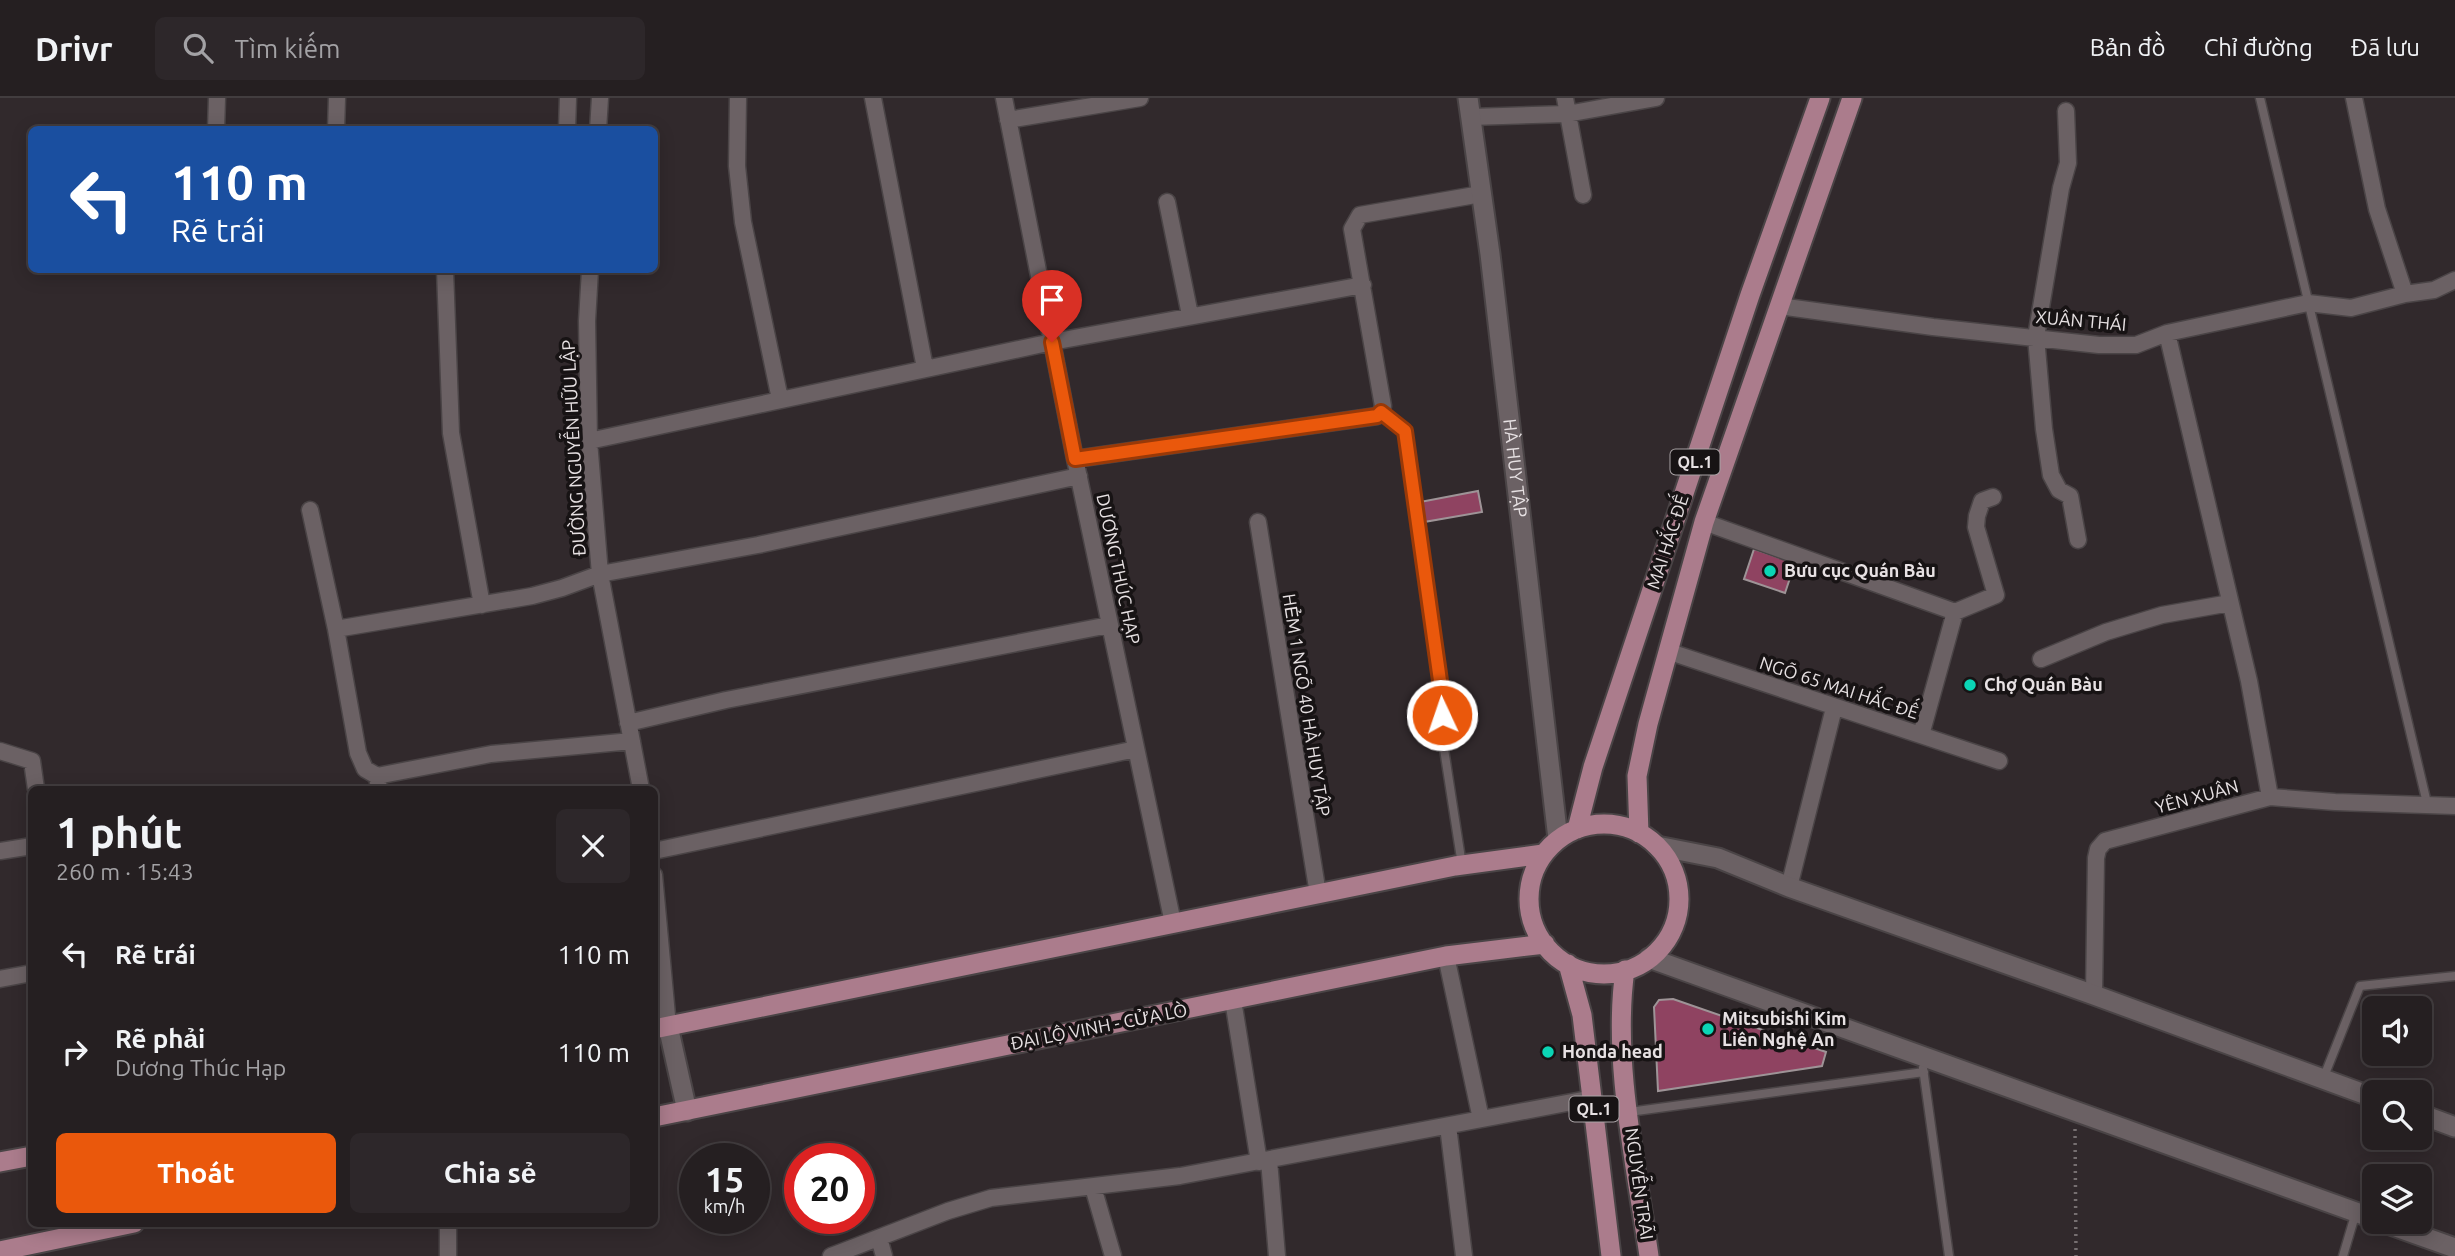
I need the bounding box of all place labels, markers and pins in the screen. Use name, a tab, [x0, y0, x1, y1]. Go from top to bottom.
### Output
pin	[1022, 270, 1082, 342]
place label: Bưu cục Quán Bàu	[1784, 560, 1936, 580]
marker: Bưu cục Quán Bàu	[1762, 563, 1778, 579]
place label: Chợ Quán Bàu	[1984, 674, 2103, 694]
marker: Chợ Quán Bàu	[1962, 677, 1978, 693]
place label: Mitsubishi Kim Liên Nghệ An	[1722, 1008, 1847, 1049]
marker: Mitsubishi Kim Liên Nghệ An	[1700, 1021, 1716, 1037]
place label: Honda head	[1562, 1041, 1663, 1061]
marker: Honda head	[1540, 1044, 1556, 1060]

